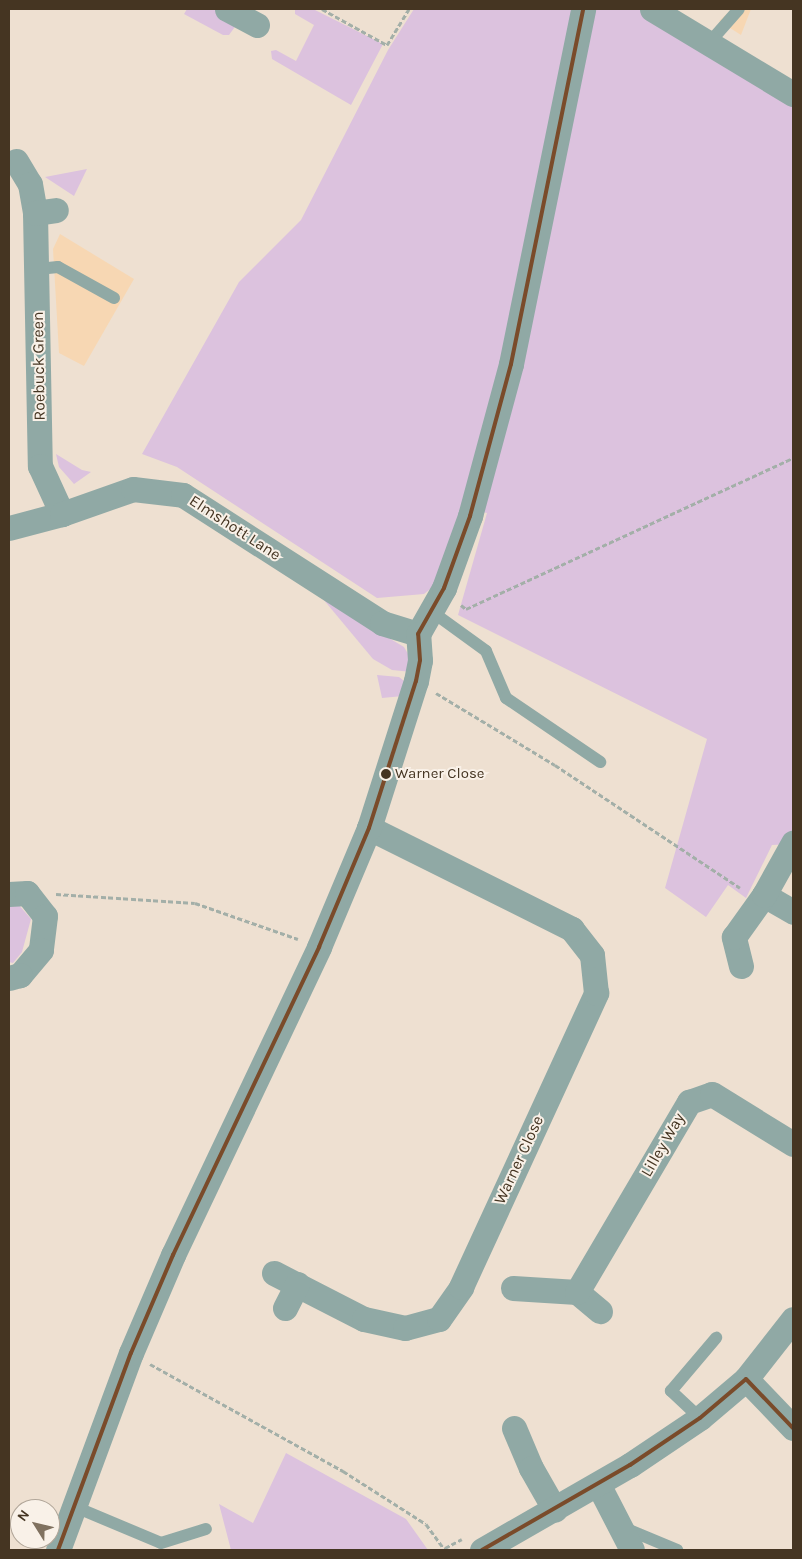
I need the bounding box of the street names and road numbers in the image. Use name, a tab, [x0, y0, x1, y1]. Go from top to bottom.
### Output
street label: Roebuck Green	[28, 311, 50, 421]
street label: Elmshott Lane	[186, 491, 284, 565]
street label: Lilley Way	[637, 1110, 689, 1180]
street label: Warner Close	[490, 1113, 548, 1207]

